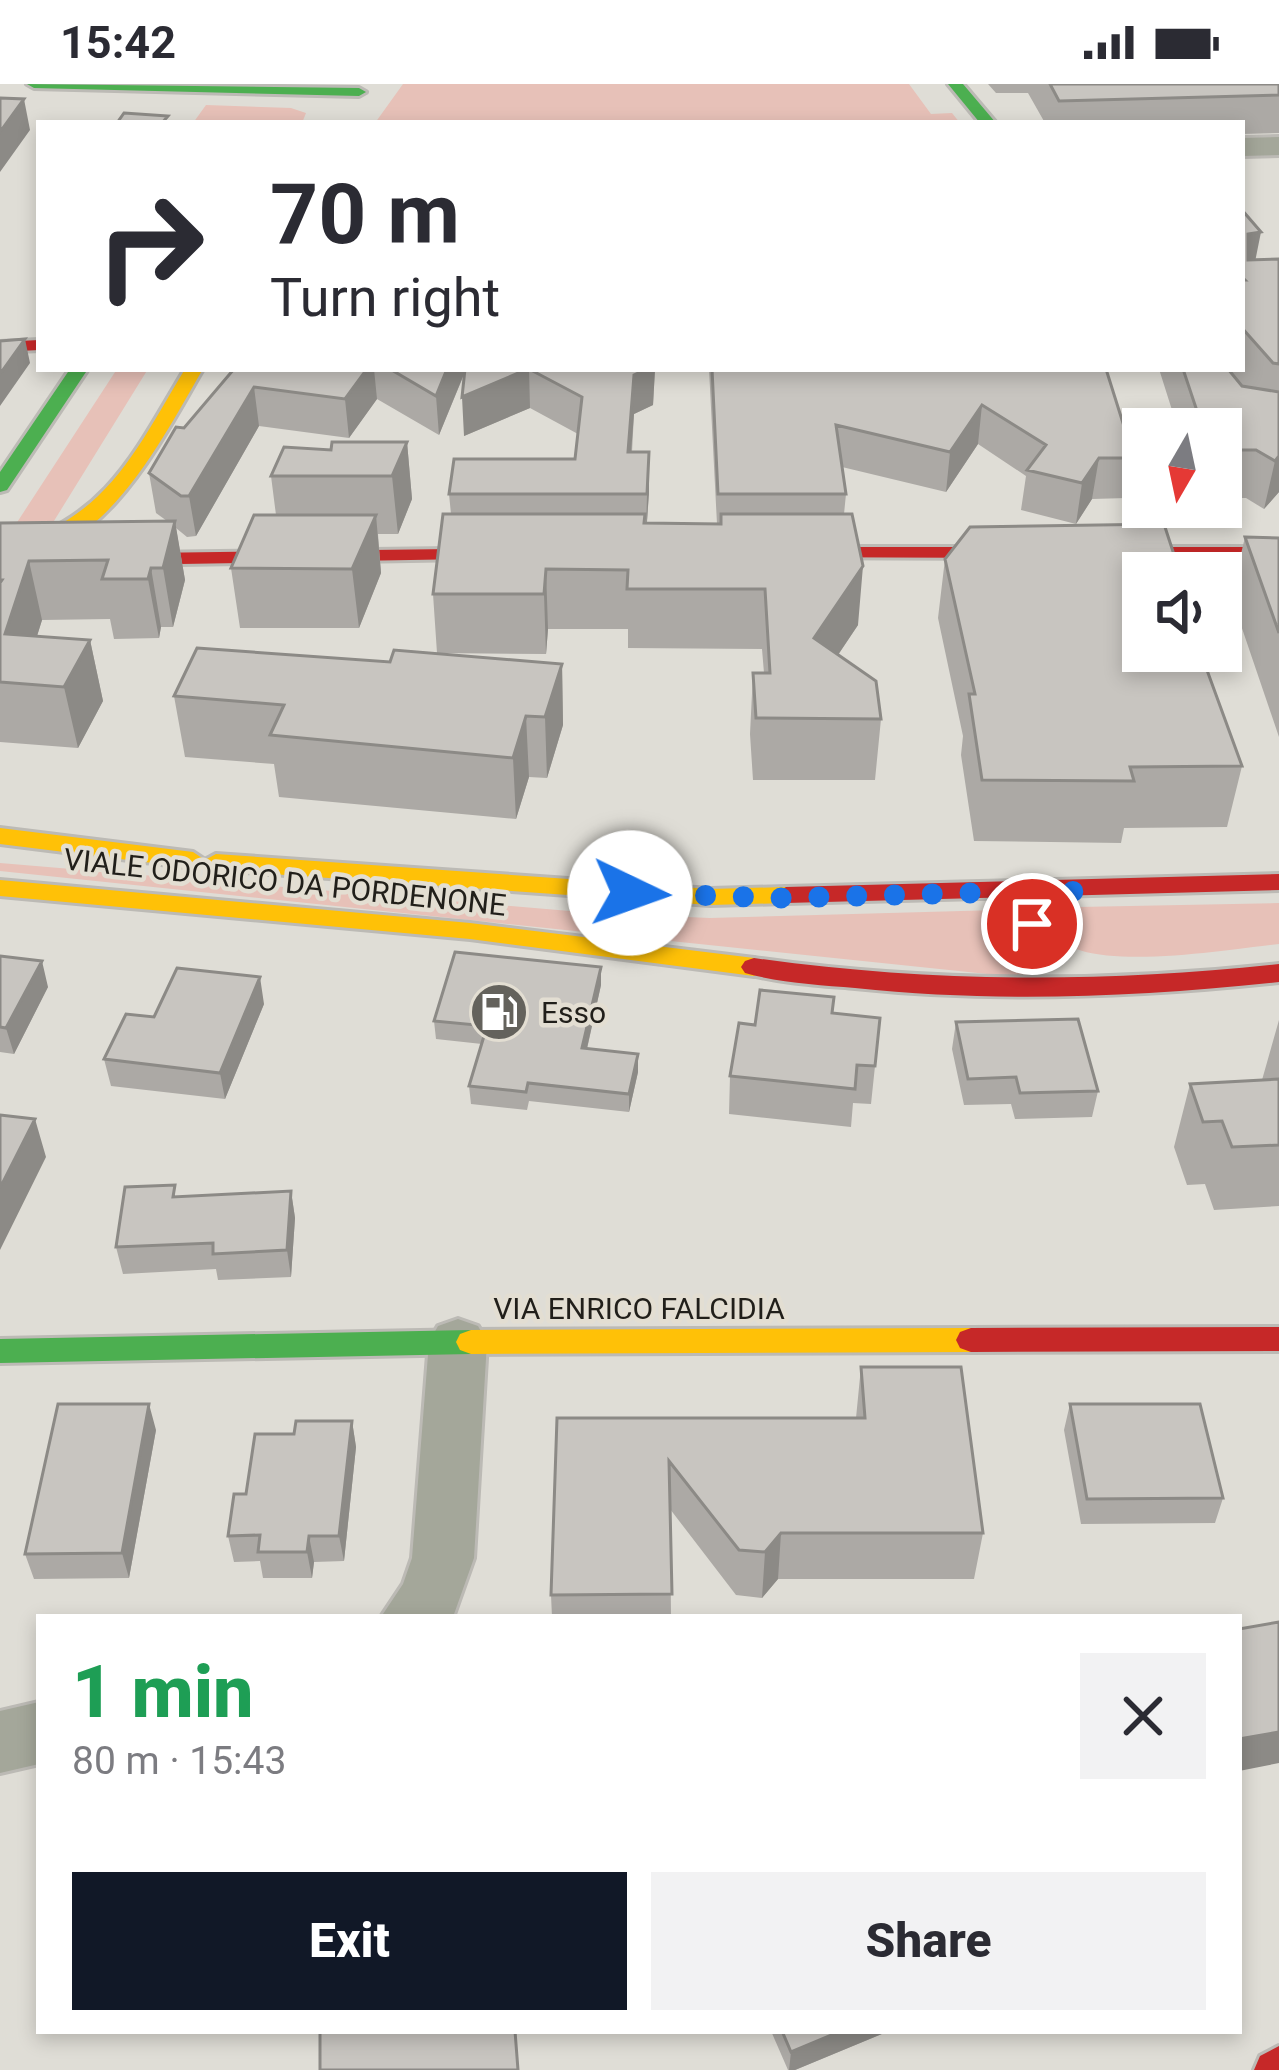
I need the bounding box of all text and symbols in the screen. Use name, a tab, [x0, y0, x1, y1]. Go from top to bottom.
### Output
text: 15:42	[60, 16, 176, 69]
text: 70 m	[270, 165, 460, 264]
icon: right	[72, 168, 228, 324]
text: Turn right	[270, 266, 500, 329]
north arrow	[1122, 408, 1242, 528]
map controls	[1122, 408, 1242, 672]
button: sound	[1122, 552, 1242, 672]
position arrow	[567, 830, 693, 956]
street label: VIALE ODORICO DA PORDENONE	[62, 841, 508, 923]
pin	[981, 873, 1083, 975]
icon: arrive	[999, 891, 1065, 957]
fuel station icon: Esso	[468, 981, 530, 1043]
place label: Esso	[541, 995, 606, 1030]
street label: VIA ENRICO FALCIDIA	[493, 1291, 785, 1326]
text: 1 min	[72, 1650, 254, 1735]
button: close	[1080, 1653, 1206, 1779]
text: 80 m · 15:43	[72, 1738, 286, 1784]
button: Exit	[72, 1872, 627, 2010]
button: Share	[651, 1872, 1206, 2010]

